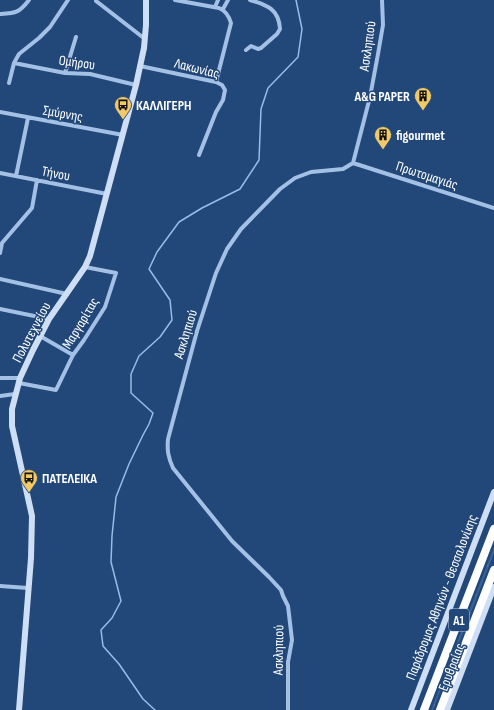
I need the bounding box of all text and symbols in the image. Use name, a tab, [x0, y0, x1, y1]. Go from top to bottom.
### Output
street label: Ασκληπιού	[355, 20, 379, 73]
street label: Ομήρου	[58, 52, 96, 73]
street label: Λακωνίας	[172, 54, 221, 82]
building icon: A&G PAPER	[413, 86, 433, 111]
place label: A&G PAPER	[354, 88, 410, 105]
bus stop icon: ΚΑΛΛΙΓΕΡΗ	[113, 95, 133, 120]
place label: ΚΑΛΛΙΓΕΡΗ	[136, 97, 191, 114]
street label: Σμύρνης	[42, 102, 84, 125]
building icon: figourmet	[373, 125, 393, 150]
place label: figourmet	[396, 127, 445, 144]
street label: Πρωτομαγιάς	[394, 157, 460, 193]
street label: Τήνου	[40, 162, 72, 185]
street label: Μαργαρίτας	[58, 294, 102, 352]
street label: Πολυτεχνείου	[8, 299, 54, 365]
street label: Ασκληπιού	[170, 307, 201, 362]
bus stop icon: ΠΑΤΕΛΕΙΚΑ	[19, 468, 39, 493]
place label: ΠΑΤΕΛΕΙΚΑ	[42, 470, 97, 487]
street label: Παράδρομος Αθηνών - Θεσσαλονίκης	[402, 512, 481, 682]
road number: Α1	[449, 609, 469, 631]
street label: Ασκληπιού	[270, 625, 287, 676]
street label: Ερυθραίας	[435, 641, 468, 694]

